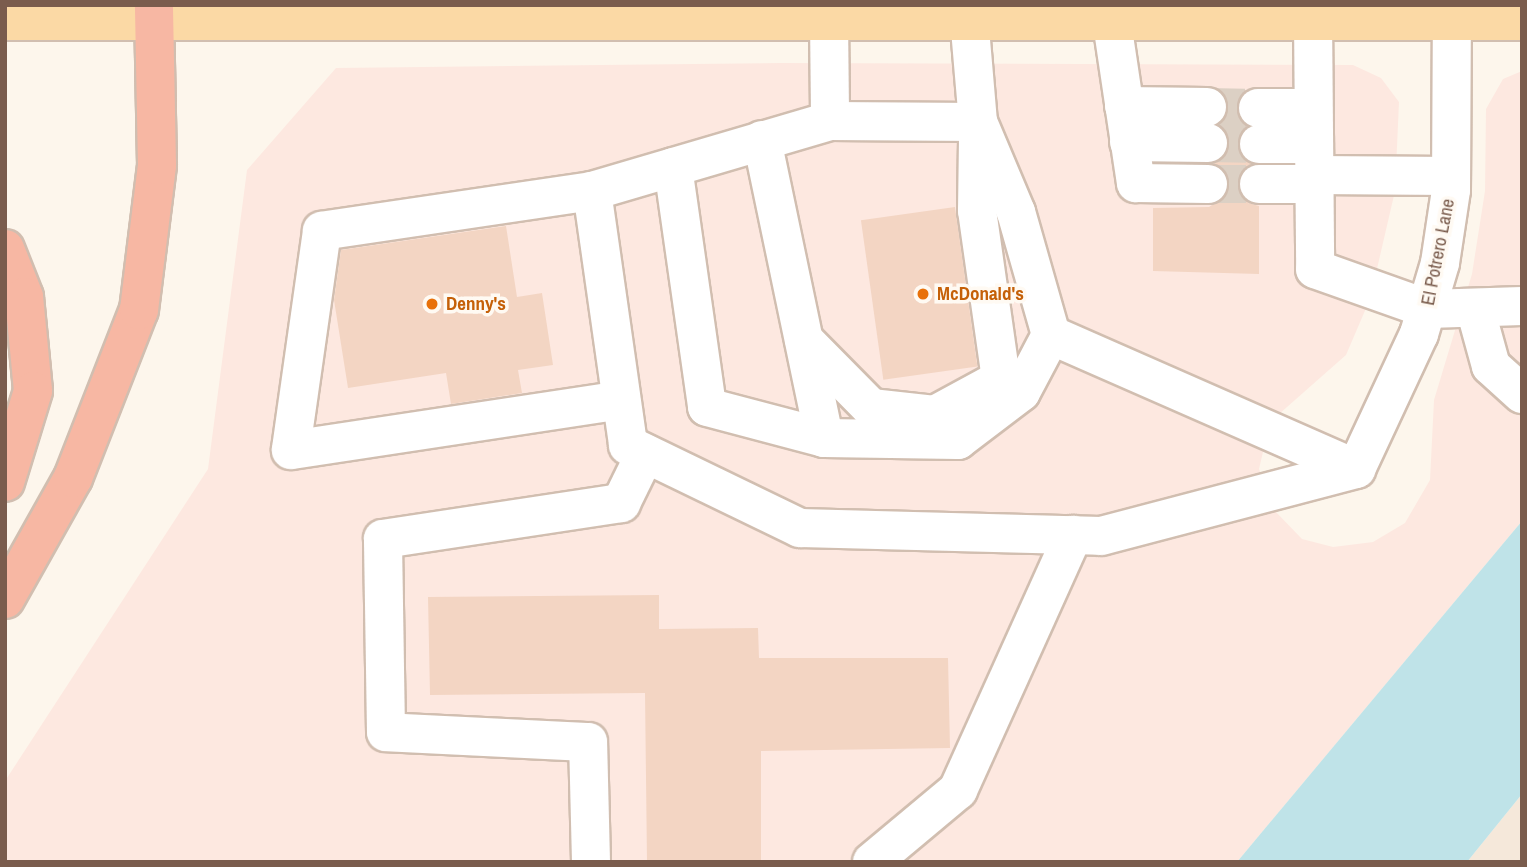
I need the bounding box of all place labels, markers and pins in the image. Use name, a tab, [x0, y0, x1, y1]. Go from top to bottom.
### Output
place label: McDonald's	[937, 283, 1024, 305]
marker: McDonald's	[915, 286, 931, 302]
place label: Denny's	[446, 293, 506, 315]
marker: Denny's	[424, 296, 440, 312]

